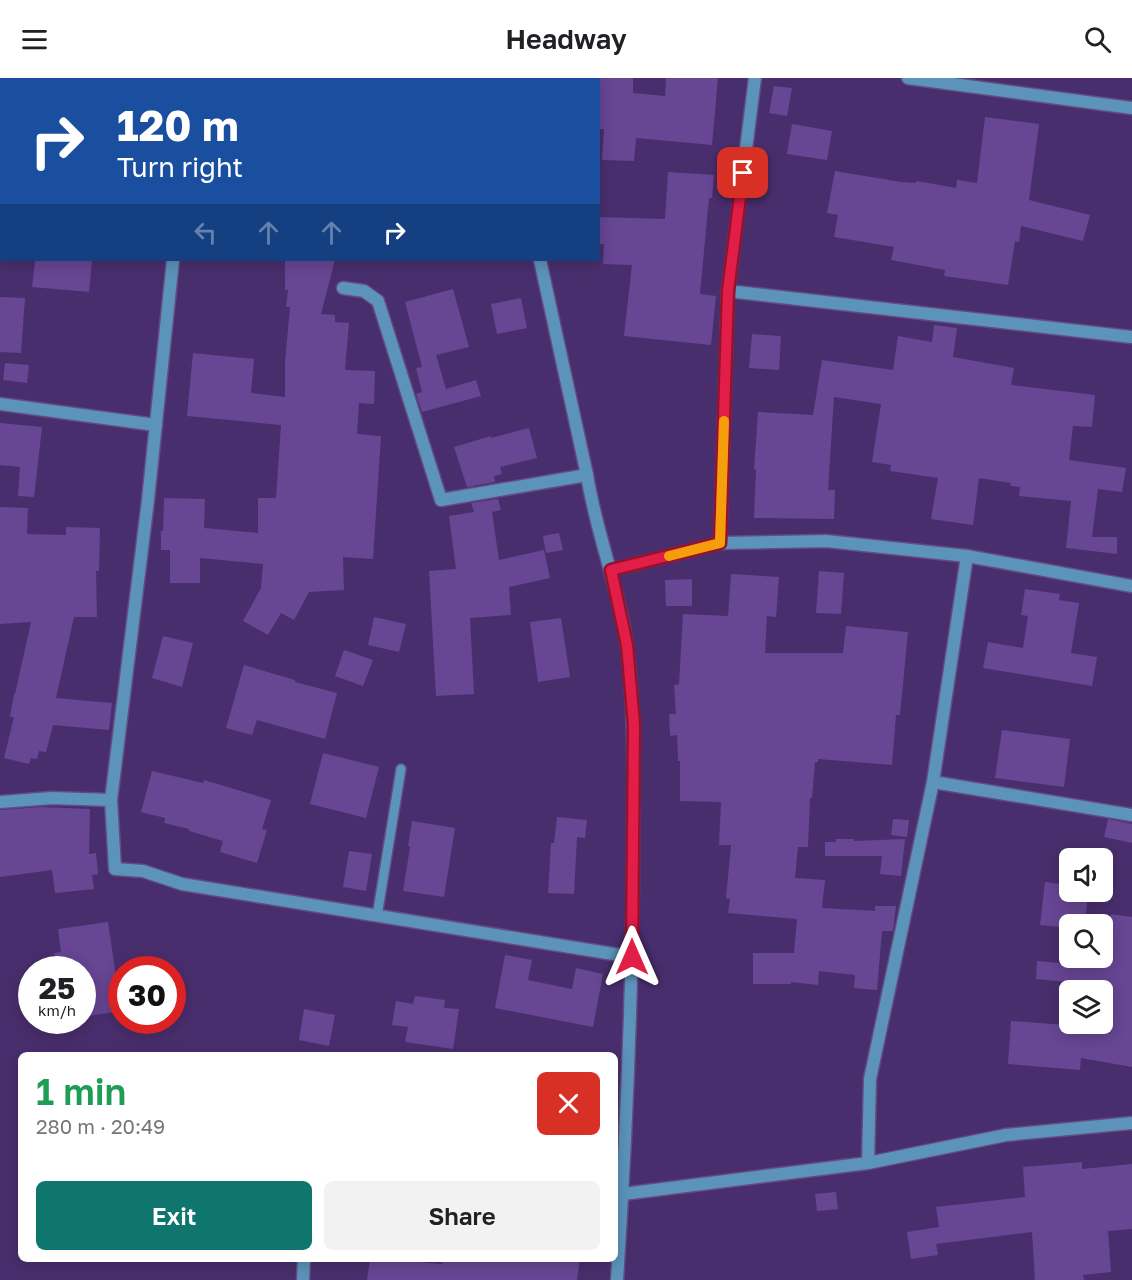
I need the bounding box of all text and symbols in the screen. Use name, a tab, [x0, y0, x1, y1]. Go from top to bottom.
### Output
icon: menu	[18, 23, 51, 56]
text: Headway	[505, 23, 627, 55]
icon: search	[1081, 23, 1114, 56]
text: 120 m	[117, 100, 239, 150]
icon: right	[18, 102, 96, 180]
pin	[717, 147, 768, 198]
text: Turn right	[117, 151, 243, 183]
icon: arrive	[726, 156, 759, 189]
icon: left	[189, 216, 222, 249]
icon: ahead	[252, 216, 285, 249]
icon: ahead	[315, 216, 348, 249]
icon: right	[378, 216, 411, 249]
map controls	[1059, 848, 1113, 1034]
button: sound	[1059, 848, 1113, 902]
button: search	[1059, 914, 1113, 968]
position arrow	[600, 925, 664, 989]
speed limit sign: 30	[108, 956, 186, 1034]
text: 25	[39, 970, 75, 1006]
button: layers	[1059, 980, 1113, 1034]
text: km/h	[38, 1001, 76, 1019]
text: 1 min	[36, 1070, 126, 1113]
button: close	[537, 1072, 600, 1135]
text: 280 m · 20:49	[36, 1114, 165, 1138]
button: Exit	[36, 1181, 312, 1250]
button: Share	[324, 1181, 600, 1250]

